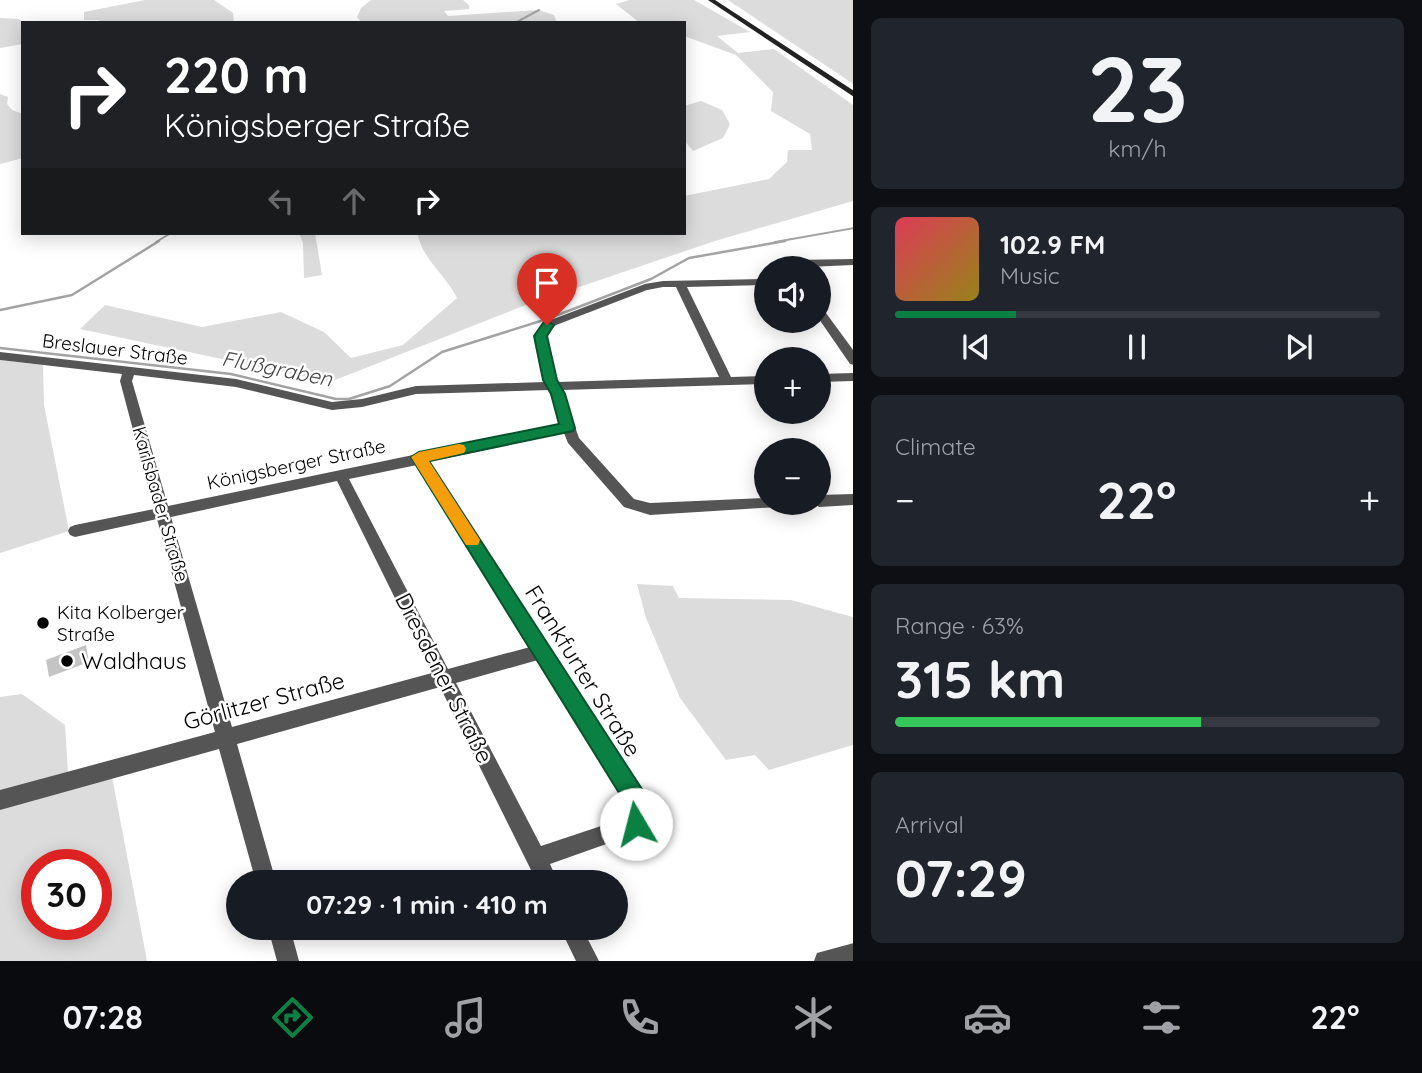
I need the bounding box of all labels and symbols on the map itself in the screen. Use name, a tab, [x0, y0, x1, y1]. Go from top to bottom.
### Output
pin	[517, 253, 577, 325]
street label: Breslauer Straße	[41, 328, 189, 370]
water label: Flußgraben	[220, 345, 335, 392]
street label: Karlsbader Straße	[127, 423, 195, 585]
street label: Königsberger Straße	[205, 433, 387, 495]
street label: Frankfurter Straße	[519, 579, 648, 762]
street label: Dresdener Straße	[389, 588, 500, 768]
place label: Kita Kolberger Straße	[57, 600, 185, 646]
marker: Kita Kolberger Straße	[35, 615, 51, 631]
place label: Waldhaus	[81, 646, 187, 675]
marker: Waldhaus	[59, 653, 75, 669]
street label: Görlitzer Straße	[180, 665, 348, 736]
position arrow	[599, 787, 673, 861]
speed limit sign: 30	[21, 849, 112, 940]

